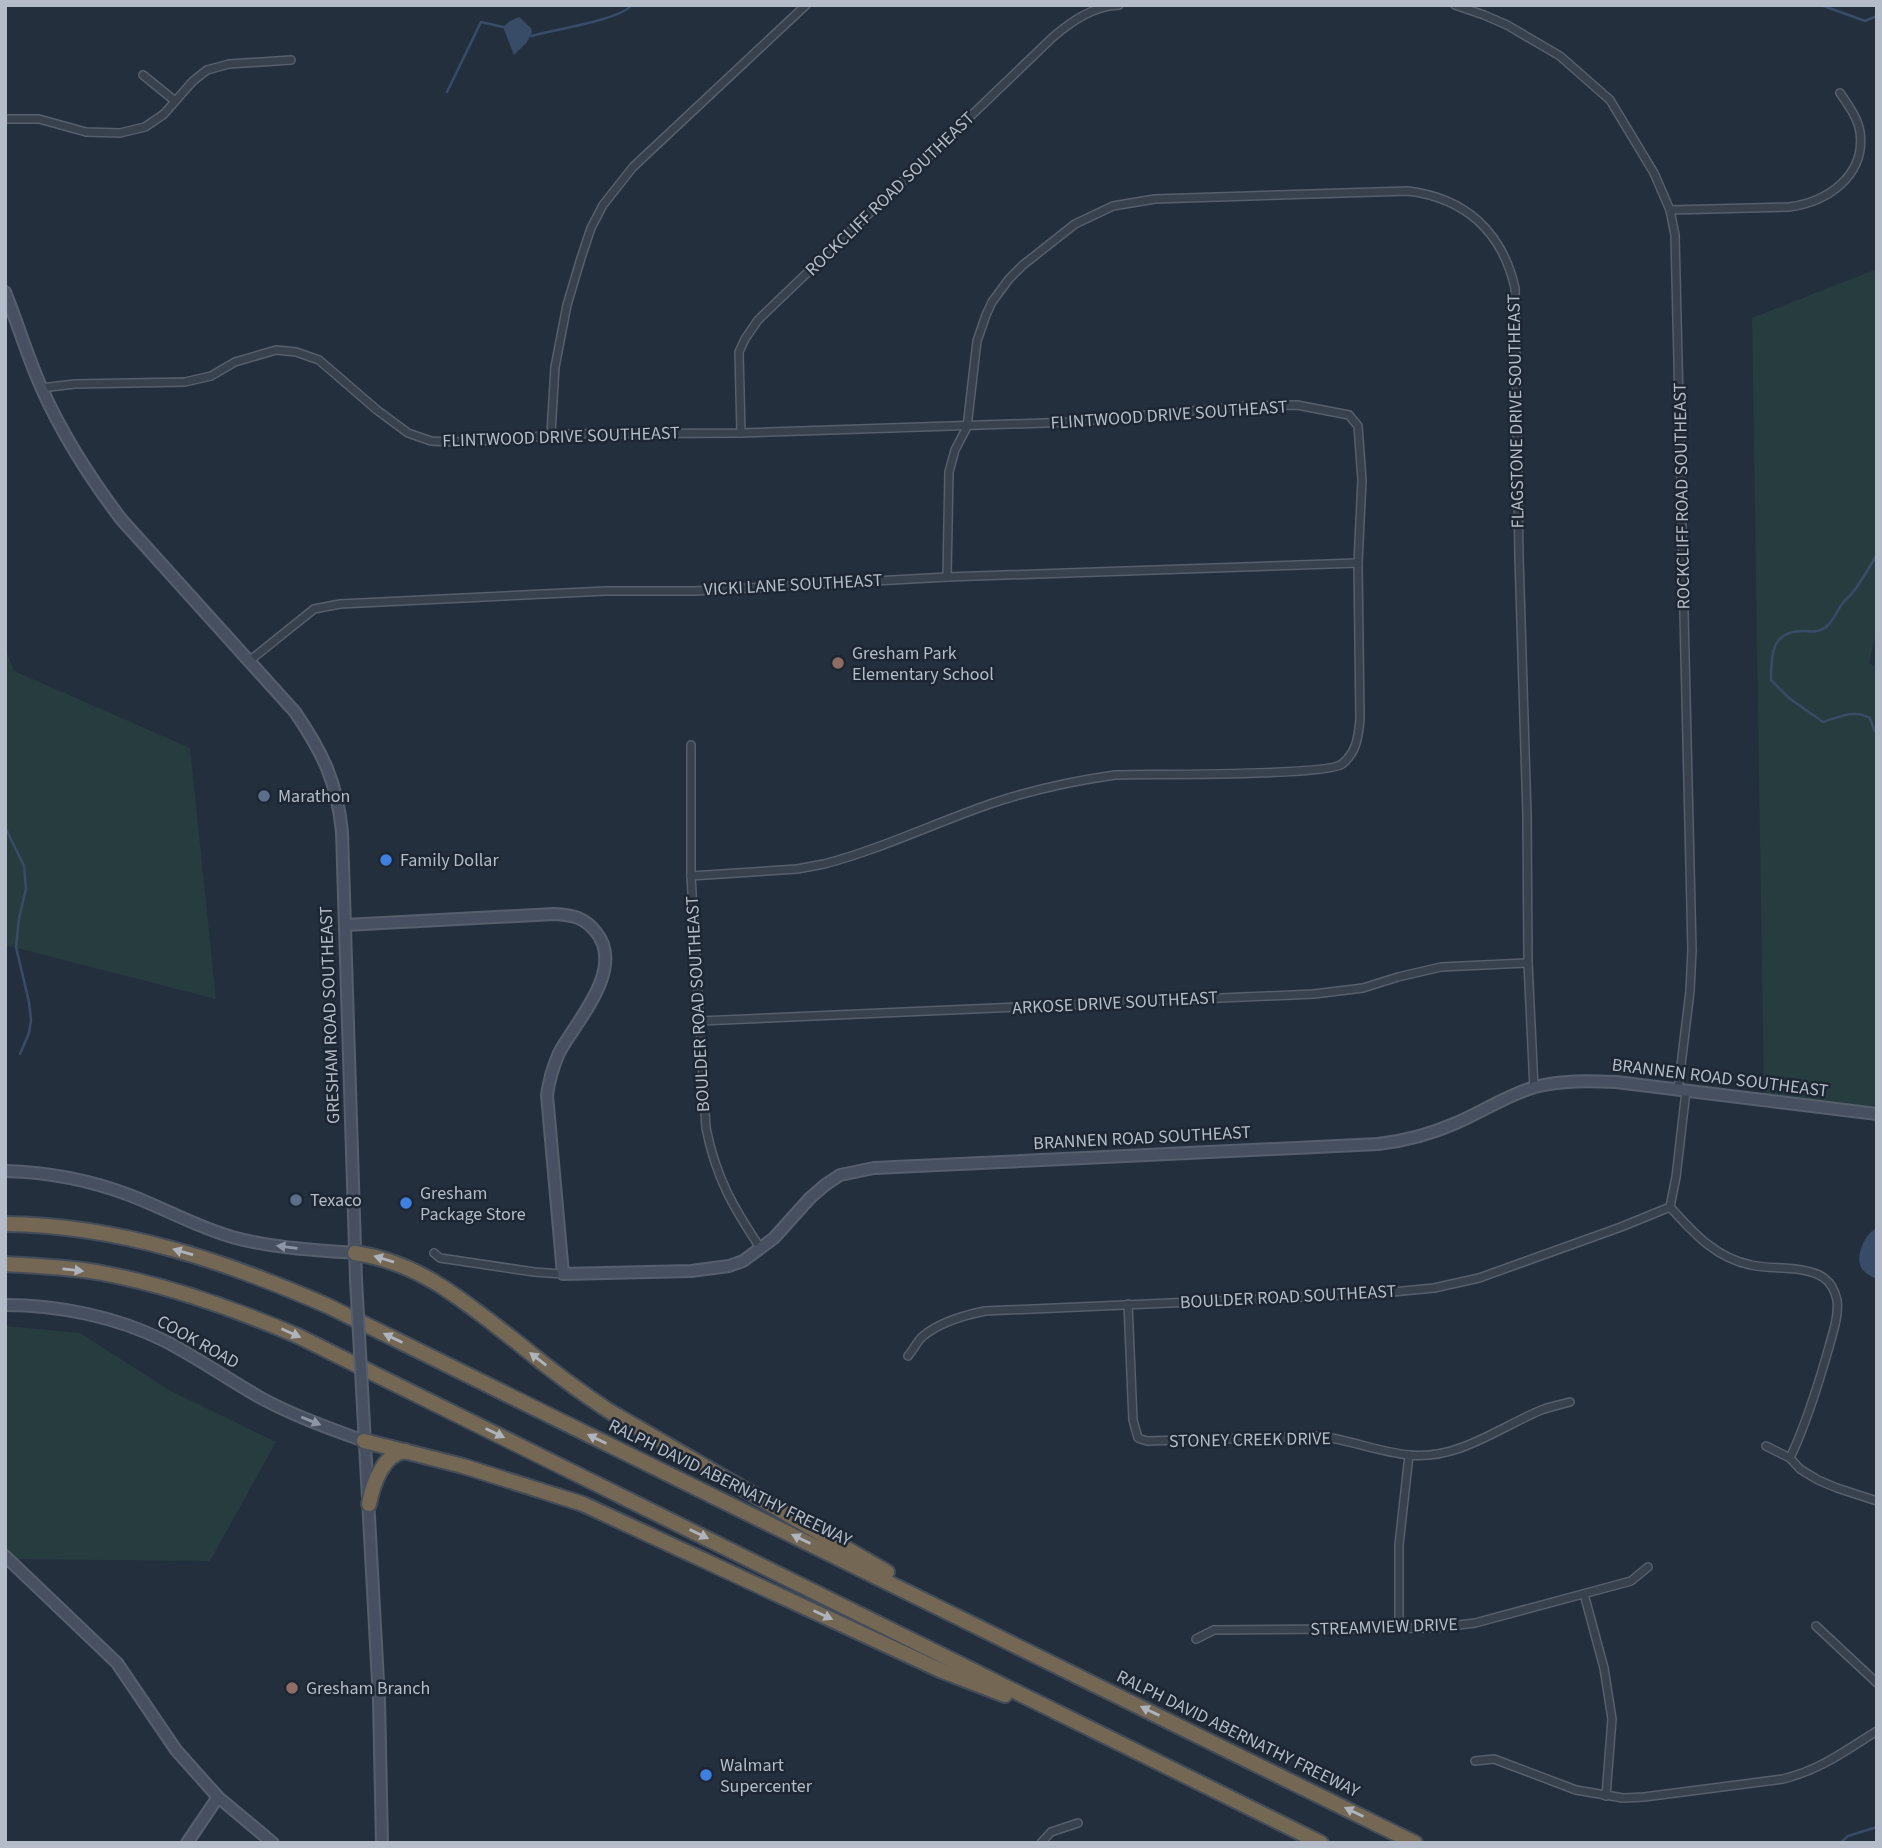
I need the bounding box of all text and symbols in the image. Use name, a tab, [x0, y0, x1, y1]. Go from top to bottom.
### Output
street label: ROCKCLIFF ROAD SOUTHEAST	[800, 106, 981, 282]
street label: FLAGSTONE DRIVE SOUTHEAST	[1501, 293, 1531, 529]
street label: ROCKCLIFF ROAD SOUTHEAST	[1668, 382, 1696, 610]
street label: FLINTWOOD DRIVE SOUTHEAST	[1050, 394, 1289, 436]
street label: FLINTWOOD DRIVE SOUTHEAST	[442, 420, 680, 454]
street label: VICKI LANE SOUTHEAST	[703, 568, 883, 602]
place label: Gresham Park Elementary School	[852, 641, 994, 687]
marker: Gresham Park Elementary School	[830, 655, 846, 671]
place label: Marathon	[278, 784, 350, 809]
marker: Marathon	[256, 788, 272, 804]
place label: Family Dollar	[400, 848, 499, 873]
marker: Family Dollar	[378, 852, 394, 868]
street label: BOULDER ROAD SOUTHEAST	[680, 895, 716, 1113]
street label: GRESHAM ROAD SOUTHEAST	[314, 905, 346, 1124]
street label: ARKOSE DRIVE SOUTHEAST	[1012, 985, 1219, 1021]
street label: BRANNEN ROAD SOUTHEAST	[1610, 1052, 1830, 1104]
street label: BRANNEN ROAD SOUTHEAST	[1033, 1120, 1252, 1156]
place label: Gresham Package Store	[420, 1181, 526, 1227]
place label: Texaco	[310, 1188, 362, 1213]
marker: Texaco	[288, 1192, 304, 1208]
marker: Gresham Package Store	[398, 1195, 414, 1211]
one-way arrow	[276, 1241, 298, 1252]
one-way arrow	[173, 1246, 194, 1256]
one-way arrow	[374, 1253, 395, 1263]
one-way arrow	[62, 1265, 84, 1276]
street label: BOULDER ROAD SOUTHEAST	[1179, 1279, 1397, 1315]
street label: COOK ROAD	[152, 1309, 244, 1375]
one-way arrow	[280, 1328, 301, 1339]
one-way arrow	[383, 1333, 403, 1344]
one-way arrow	[529, 1352, 547, 1367]
street label: RALPH DAVID ABERNATHY FREEWAY	[604, 1413, 856, 1553]
one-way arrow	[300, 1416, 321, 1427]
street label: STONEY CREEK DRIVE	[1169, 1426, 1331, 1454]
one-way arrow	[485, 1427, 505, 1439]
one-way arrow	[587, 1433, 607, 1445]
one-way arrow	[689, 1528, 709, 1540]
one-way arrow	[791, 1534, 811, 1545]
one-way arrow	[813, 1609, 833, 1621]
street label: STREAMVIEW DRIVE	[1310, 1612, 1458, 1642]
street label: RALPH DAVID ABERNATHY FREEWAY	[1112, 1664, 1364, 1804]
place label: Gresham Branch	[306, 1676, 430, 1701]
marker: Gresham Branch	[284, 1680, 300, 1696]
one-way arrow	[1140, 1706, 1160, 1717]
place label: Walmart Supercenter	[720, 1753, 813, 1799]
marker: Walmart Supercenter	[698, 1767, 714, 1783]
one-way arrow	[1344, 1807, 1364, 1818]

